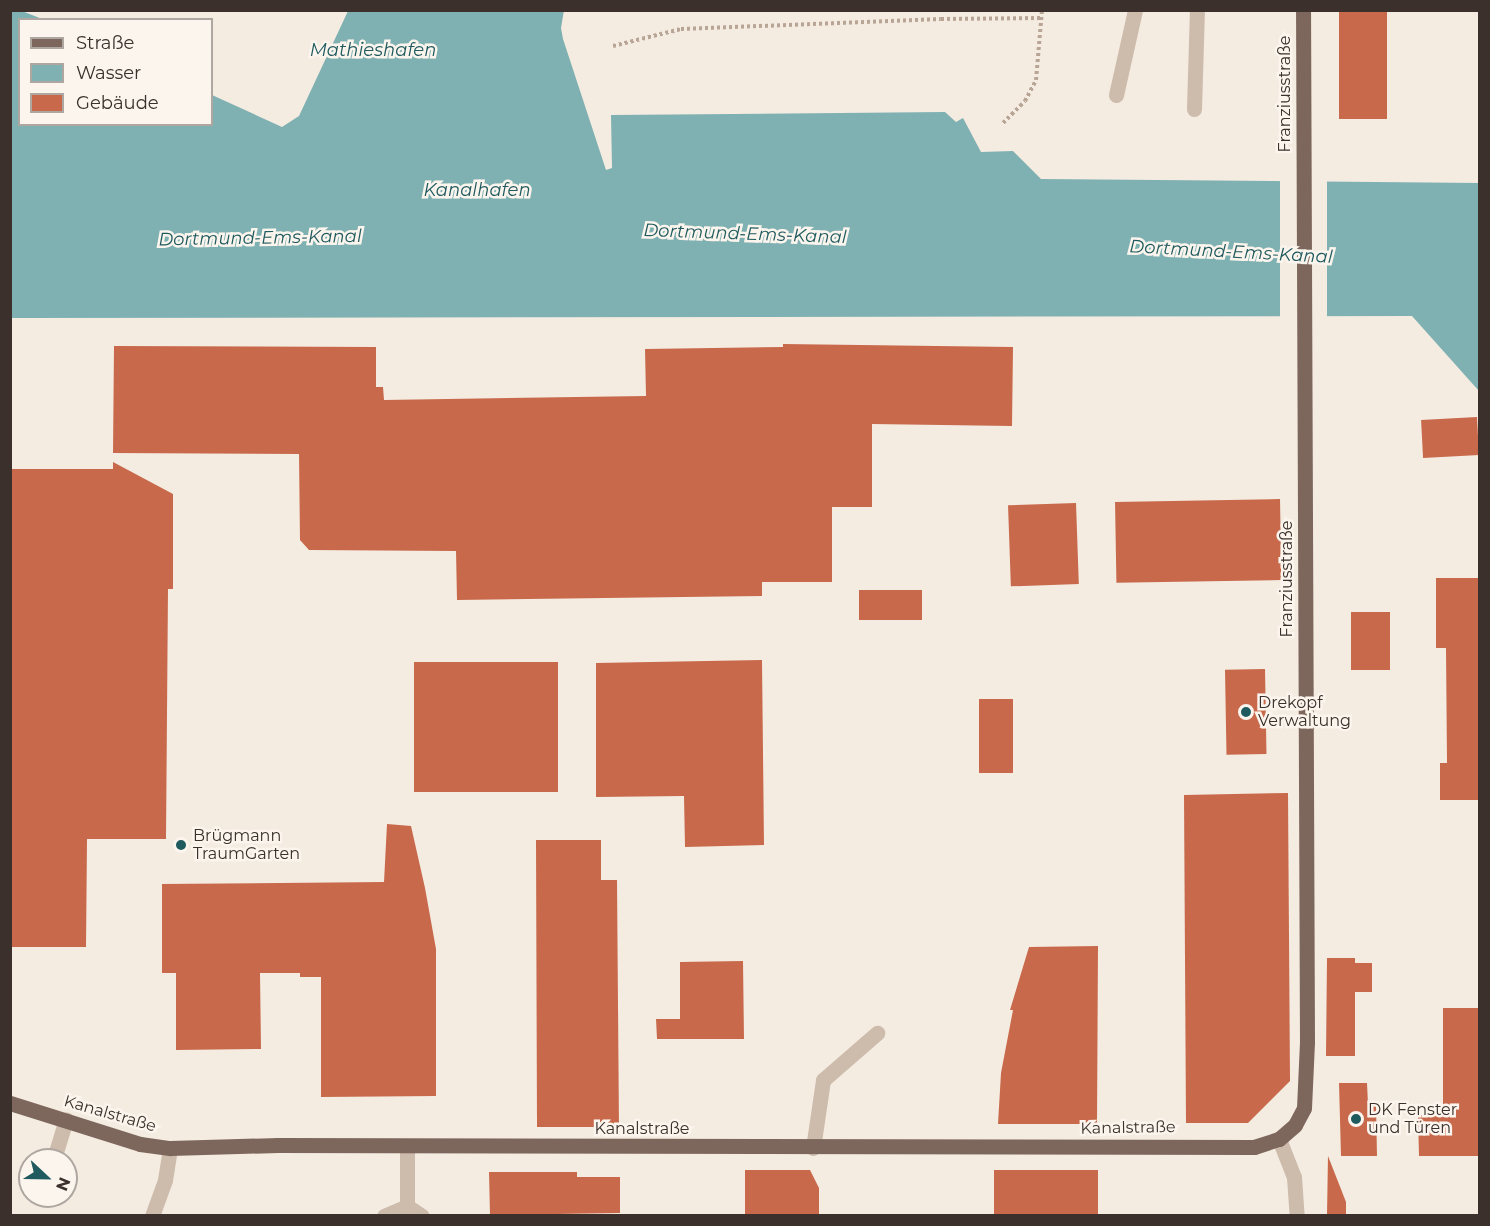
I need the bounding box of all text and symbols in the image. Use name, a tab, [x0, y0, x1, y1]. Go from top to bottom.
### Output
legend	[18, 18, 213, 126]
text: Straße	[76, 32, 134, 54]
street label: Franziusstraße	[1275, 36, 1295, 152]
water label: Mathieshafen	[310, 39, 436, 61]
text: Wasser	[76, 62, 141, 84]
text: Gebäude	[76, 92, 159, 114]
water label: Kanalhafen	[423, 179, 531, 201]
water label: Dortmund-Ems-Kanal	[643, 220, 847, 248]
water label: Dortmund-Ems-Kanal	[158, 225, 362, 251]
water label: Dortmund-Ems-Kanal	[1129, 236, 1333, 268]
street label: Franziusstraße	[1277, 521, 1297, 637]
place label: Drekopf Verwaltung	[1258, 693, 1351, 731]
marker: Drekopf Verwaltung	[1239, 705, 1253, 719]
place label: Brügmann TraumGarten	[193, 826, 300, 864]
marker: Brügmann TraumGarten	[174, 838, 188, 852]
street label: Kanalstraße	[62, 1092, 158, 1136]
place label: DK Fenster und Türen	[1368, 1100, 1457, 1138]
marker: DK Fenster und Türen	[1349, 1112, 1363, 1126]
street label: Kanalstraße	[1080, 1118, 1176, 1138]
street label: Kanalstraße	[594, 1119, 690, 1139]
north arrow	[18, 1148, 78, 1208]
text: N	[52, 1175, 75, 1194]

